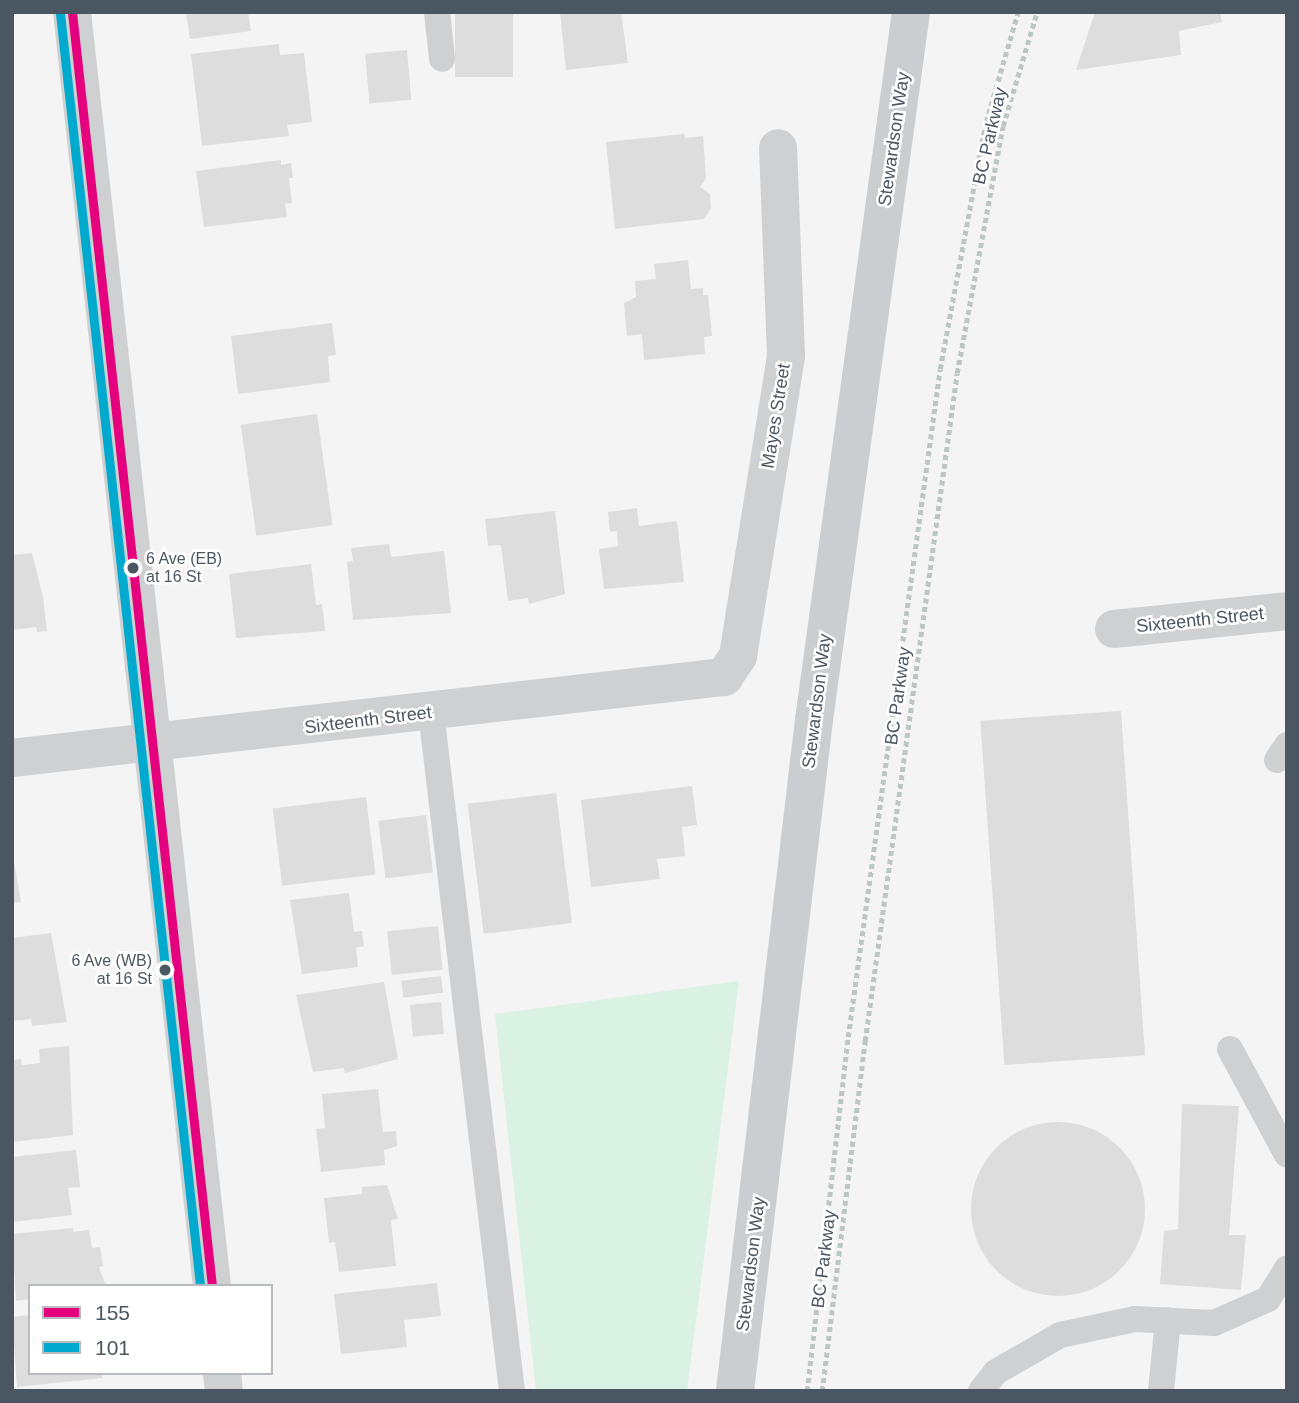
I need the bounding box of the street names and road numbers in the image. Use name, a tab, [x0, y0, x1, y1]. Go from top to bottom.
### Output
street label: Stewardson Way	[874, 70, 914, 208]
street label: BC Parkway	[968, 85, 1012, 187]
street label: Mayes Street	[757, 362, 795, 470]
street label: Sixteenth Street	[1135, 603, 1265, 637]
street label: Stewardson Way	[798, 632, 836, 770]
street label: BC Parkway	[880, 645, 916, 747]
street label: Sixteenth Street	[303, 701, 433, 739]
street label: Stewardson Way	[732, 1195, 770, 1333]
street label: BC Parkway	[807, 1209, 841, 1309]

